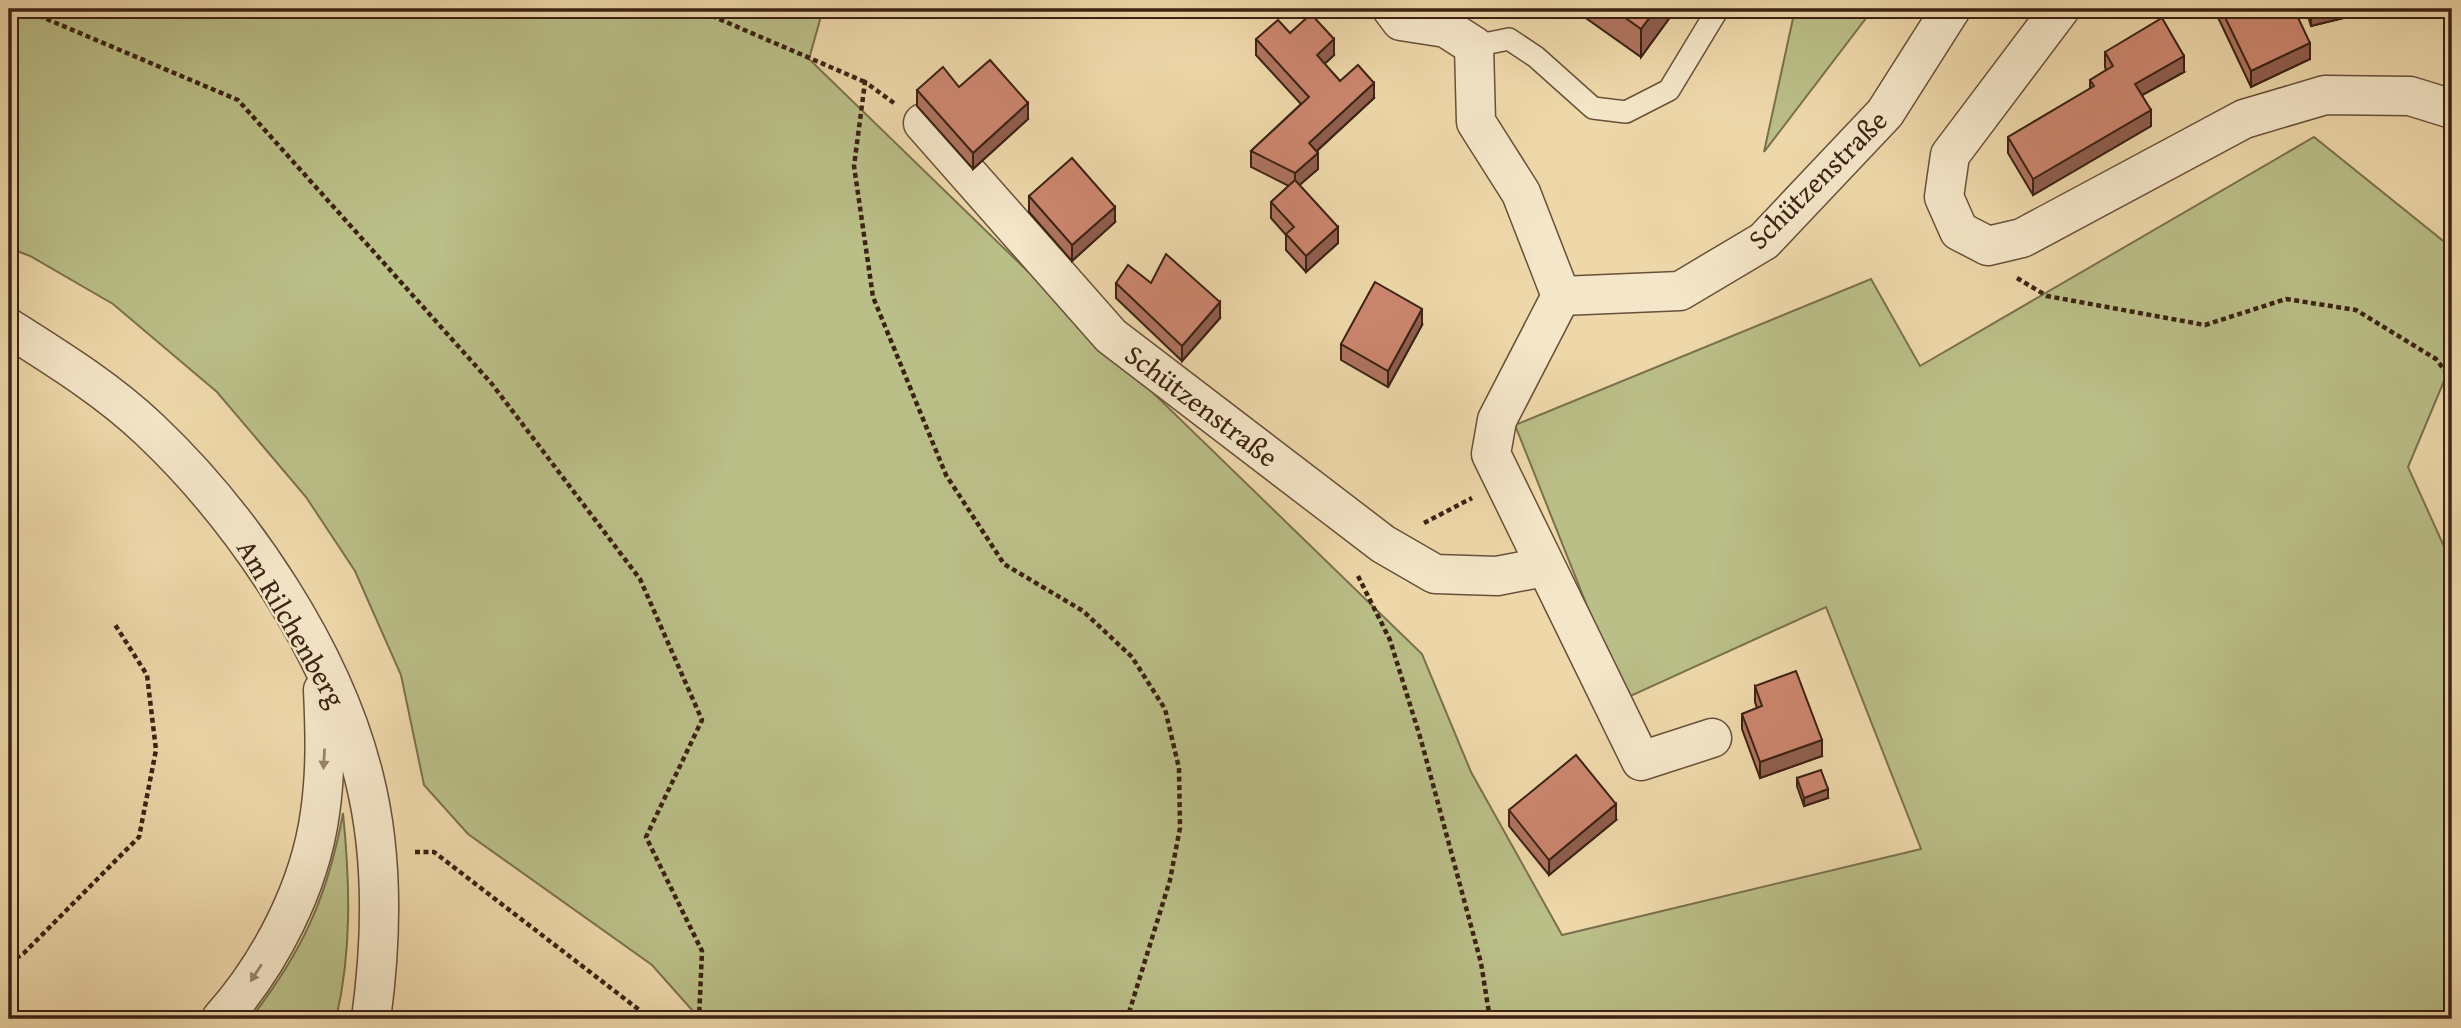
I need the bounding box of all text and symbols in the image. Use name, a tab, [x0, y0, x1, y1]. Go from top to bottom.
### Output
street label: Schützenstraße	[1738, 100, 1896, 258]
street label: Schützenstraße	[1117, 334, 1287, 476]
street label: Am Rilchenberg	[227, 532, 357, 715]
one-way arrow	[319, 749, 330, 771]
one-way arrow	[249, 963, 262, 983]

